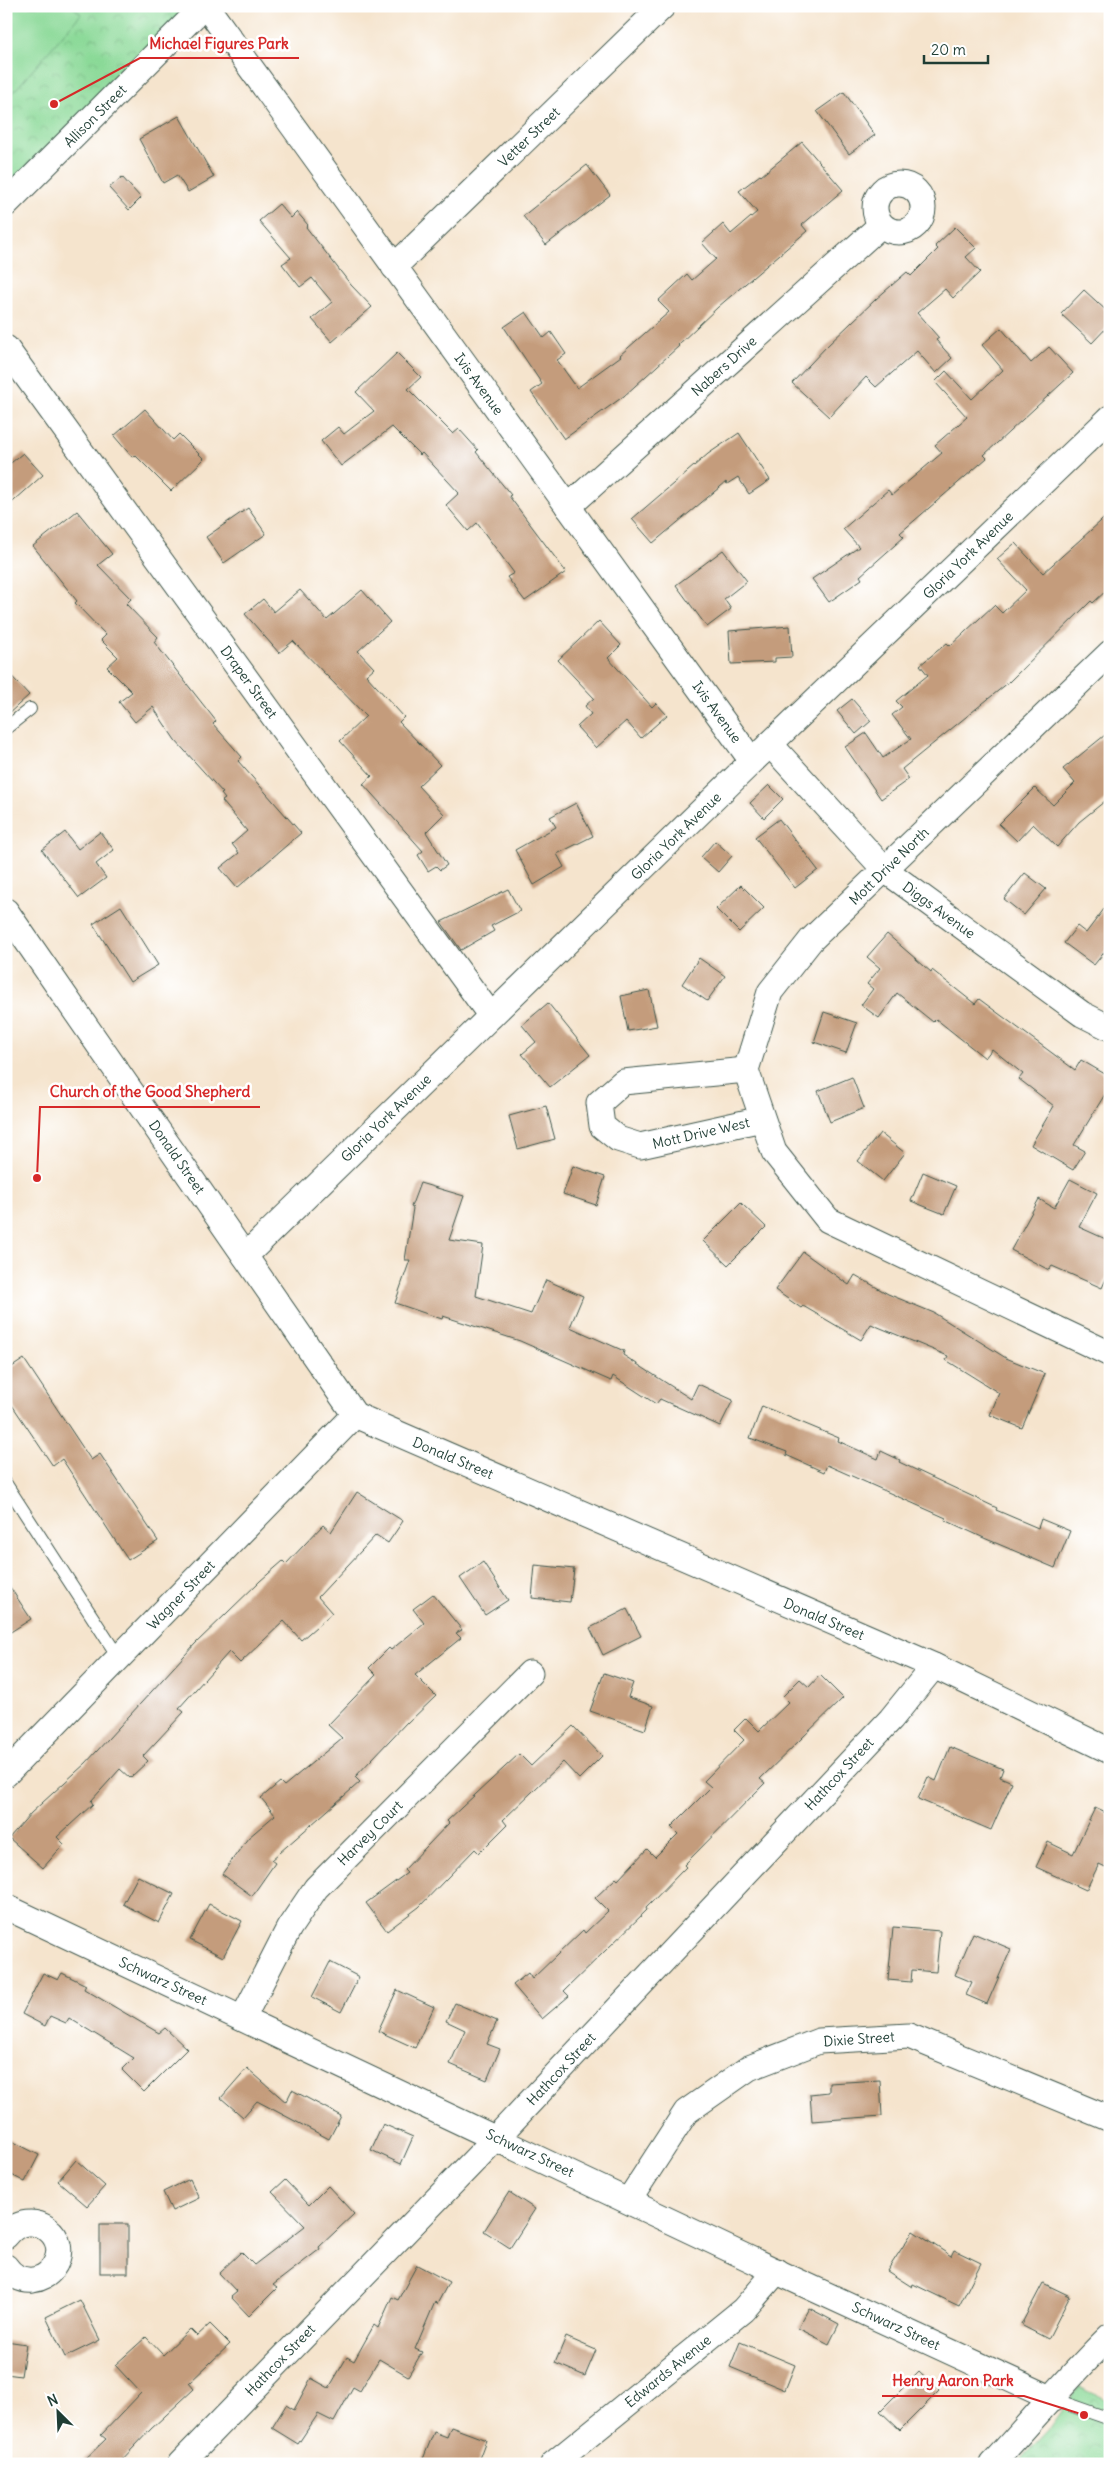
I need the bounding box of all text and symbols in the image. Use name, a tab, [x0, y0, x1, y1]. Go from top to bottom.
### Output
callout: Michael Figures Park	[140, 28, 299, 58]
scale bar	[924, 32, 987, 64]
text: Michael Figures Park	[149, 34, 289, 54]
text: 20 m	[931, 40, 966, 59]
street label: Allison Street	[60, 81, 130, 151]
street label: Vetter Street	[494, 103, 564, 171]
street label: Nabers Drive	[688, 332, 760, 400]
street label: Ivis Avenue	[451, 350, 507, 418]
street label: Gloria York Avenue	[919, 507, 1017, 603]
street label: Draper Street	[217, 642, 282, 722]
street label: Ivis Avenue	[689, 678, 745, 746]
street label: Gloria York Avenue	[627, 788, 725, 884]
street label: Mott Drive North	[845, 823, 933, 909]
street label: Diggs Avenue	[899, 878, 979, 942]
street label: Gloria York Avenue	[337, 1070, 435, 1166]
callout: Church of the Good Shepherd	[40, 1077, 260, 1107]
text: Church of the Good Shepherd	[50, 1082, 250, 1102]
street label: Mott Drive West	[651, 1113, 752, 1153]
street label: Donald Street	[145, 1117, 209, 1198]
street label: Donald Street	[410, 1433, 496, 1483]
street label: Wagner Street	[143, 1556, 219, 1634]
street label: Donald Street	[781, 1594, 867, 1644]
street label: Hathcox Street	[801, 1734, 878, 1814]
street label: Harvey Court	[334, 1796, 407, 1869]
street label: Schwarz Street	[116, 1953, 210, 2009]
street label: Dixie Street	[823, 2028, 895, 2050]
street label: Hathcox Street	[523, 2029, 600, 2109]
street label: Schwarz Street	[483, 2125, 577, 2181]
street label: Schwarz Street	[849, 2298, 943, 2354]
street label: Hathcox Street	[241, 2320, 319, 2400]
street label: Edwards Avenue	[621, 2331, 715, 2411]
callout: Henry Aaron Park	[882, 2366, 1024, 2396]
text: Henry Aaron Park	[892, 2371, 1014, 2391]
north arrow	[32, 2388, 82, 2438]
text: N	[45, 2390, 61, 2410]

